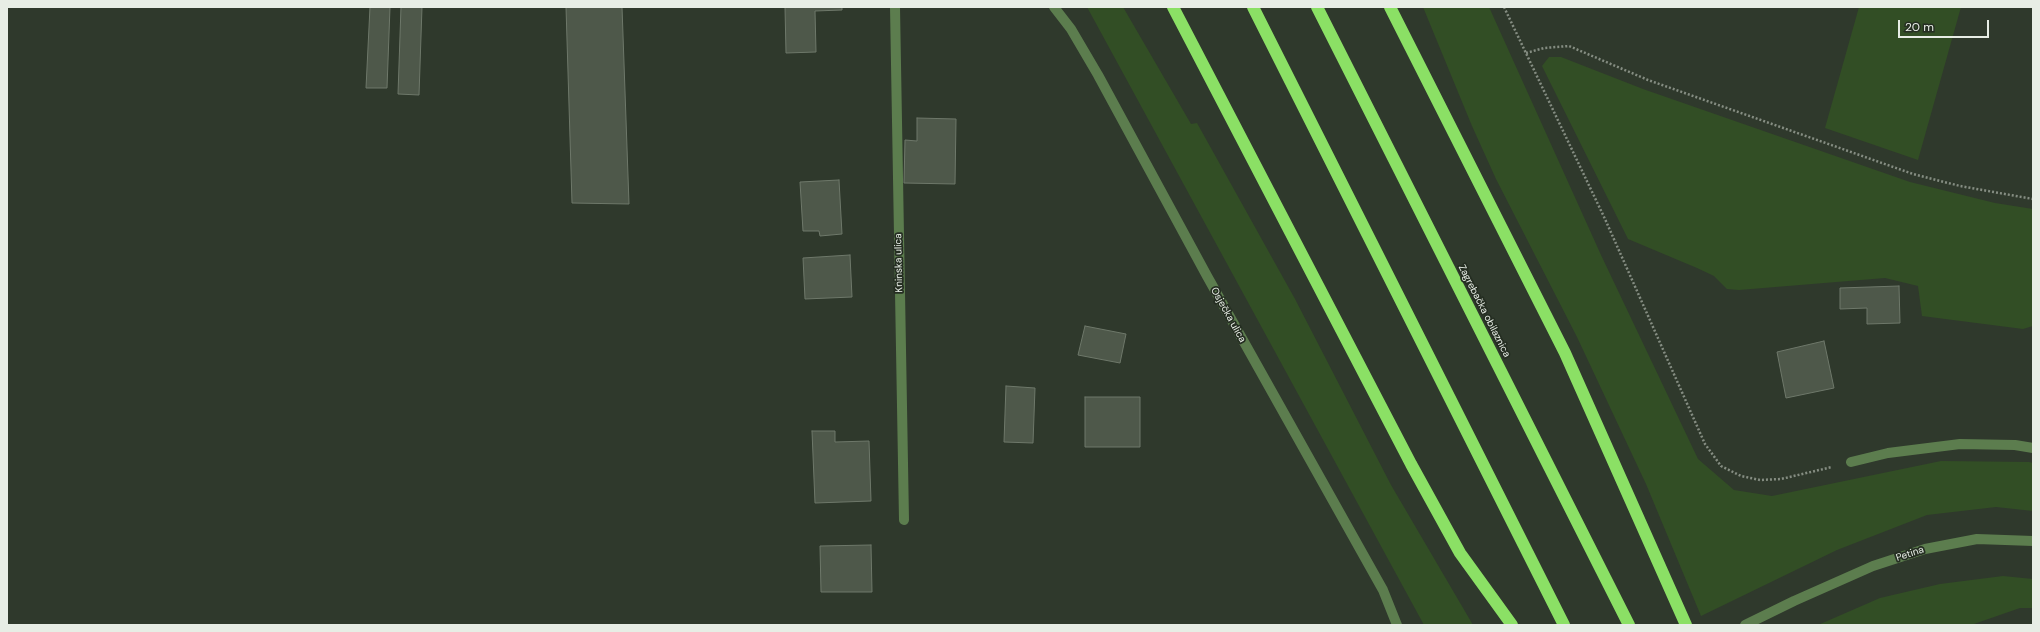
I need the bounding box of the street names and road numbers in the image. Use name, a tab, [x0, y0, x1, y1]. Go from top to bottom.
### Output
street label: Kninska ulica	[892, 233, 906, 293]
street label: Zagrebačka obilaznica	[1455, 263, 1513, 359]
street label: Osječka ulica	[1208, 285, 1248, 345]
street label: Petina	[1895, 544, 1925, 564]

